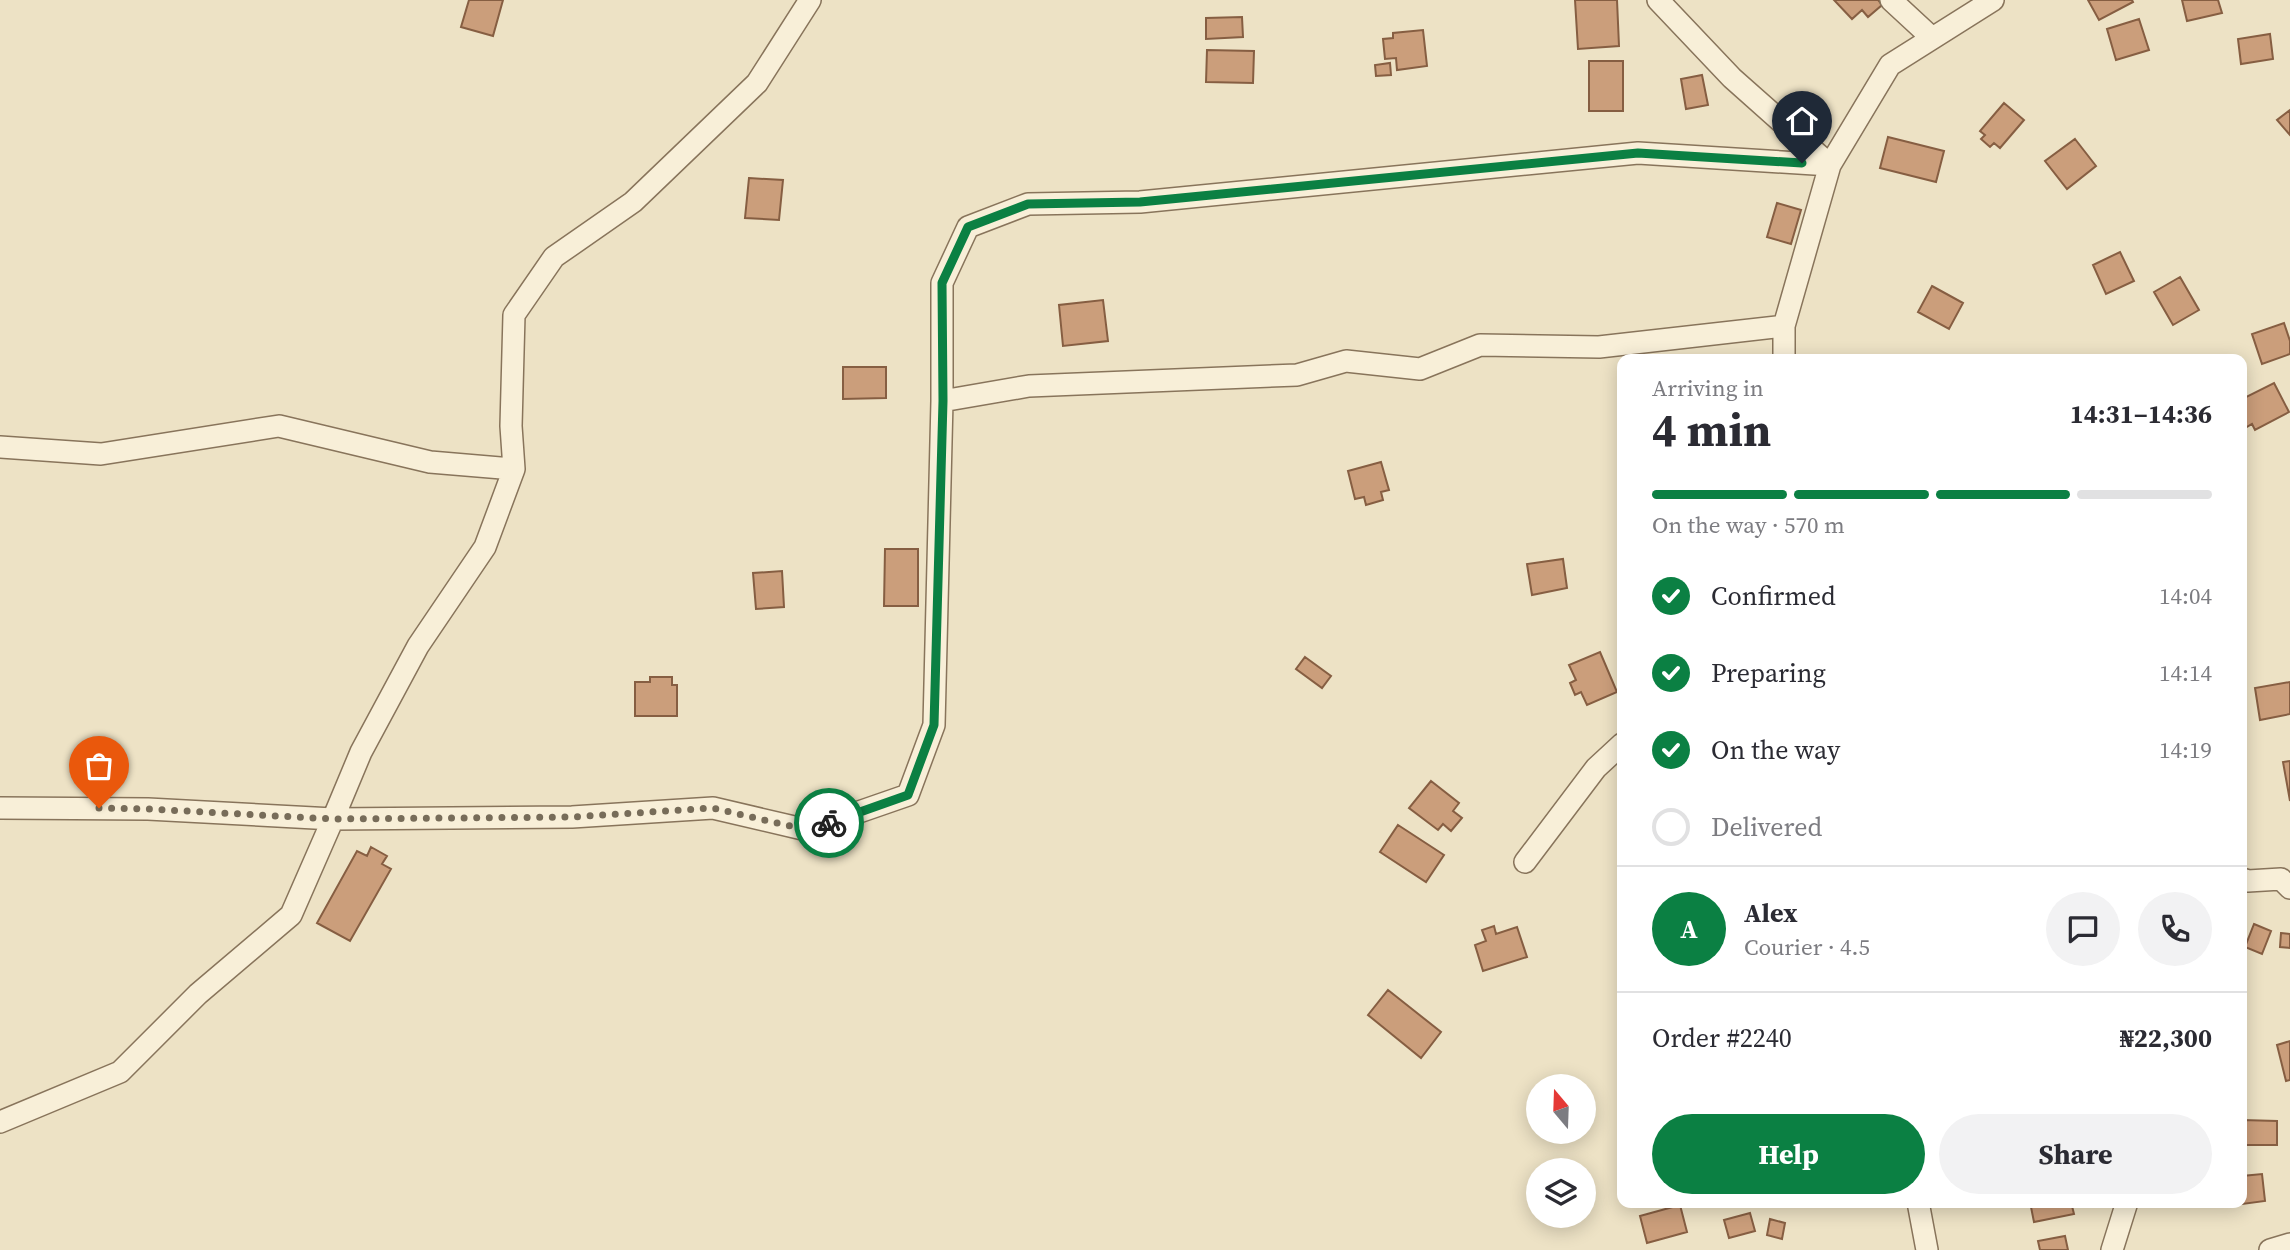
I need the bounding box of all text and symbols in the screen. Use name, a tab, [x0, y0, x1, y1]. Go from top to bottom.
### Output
pin	[1772, 91, 1832, 163]
icon: home	[1783, 102, 1821, 140]
text: Arriving in	[1652, 372, 1764, 404]
text: 14:31–14:36	[2070, 396, 2212, 432]
text: 4 min	[1652, 398, 1771, 461]
text: On the way · 570 m	[1652, 509, 1845, 541]
icon: check	[1652, 577, 1690, 615]
text: Confirmed	[1711, 578, 1836, 614]
text: 14:04	[2159, 580, 2212, 612]
icon: check	[1652, 654, 1690, 692]
text: Preparing	[1711, 655, 1826, 691]
text: 14:14	[2159, 657, 2212, 689]
icon: check	[1652, 731, 1690, 769]
text: On the way	[1711, 732, 1840, 768]
text: 14:19	[2159, 734, 2212, 766]
pin	[69, 736, 129, 808]
icon: bag	[80, 747, 118, 785]
courier	[794, 788, 864, 858]
icon: bike	[810, 804, 848, 842]
text: Delivered	[1711, 809, 1822, 845]
button: chat	[2046, 892, 2120, 966]
button: phone	[2138, 892, 2212, 966]
text: Alex	[1744, 895, 1798, 931]
text: A	[1680, 911, 1698, 947]
text: Courier · 4.5	[1744, 931, 1870, 963]
text: Order #2240	[1652, 1020, 1792, 1056]
text: ₦22,300	[2120, 1020, 2212, 1056]
north arrow	[1526, 1074, 1596, 1144]
map controls	[1526, 1074, 1596, 1228]
button: Help	[1652, 1114, 1925, 1194]
button: Share	[1939, 1114, 2212, 1194]
button: layers	[1526, 1158, 1596, 1228]

